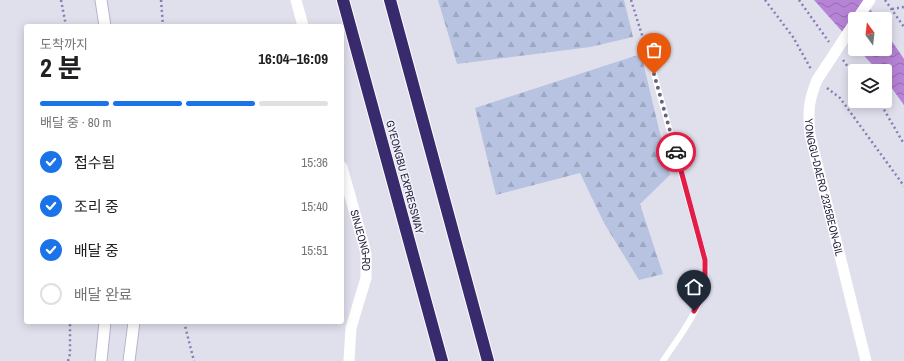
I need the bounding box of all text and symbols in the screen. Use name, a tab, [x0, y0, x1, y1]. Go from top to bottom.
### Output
north arrow	[848, 12, 892, 56]
map controls	[848, 12, 892, 108]
pin	[637, 33, 671, 74]
text: 도착까지	[40, 36, 88, 53]
icon: bag	[643, 39, 665, 61]
text: 16:04–16:09	[258, 48, 328, 69]
text: 2 분	[40, 50, 82, 85]
button: layers	[848, 64, 892, 108]
text: 배달 중 · 80 m	[40, 114, 111, 131]
street label: YONGGU-DAERO 2325BEON-GIL	[802, 118, 847, 257]
street label: GYEONGBU EXPRESSWAY	[383, 119, 427, 235]
courier	[656, 132, 696, 172]
icon: car	[665, 141, 687, 163]
icon: check	[40, 151, 62, 173]
text: 접수됨	[74, 152, 115, 173]
text: 15:36	[301, 154, 328, 171]
icon: check	[40, 195, 62, 217]
text: 조리 중	[74, 196, 119, 217]
text: 15:40	[301, 198, 328, 215]
street label: SINJEONG-RO	[347, 208, 373, 271]
icon: check	[40, 239, 62, 261]
text: 배달 중	[74, 240, 119, 261]
text: 15:51	[301, 242, 328, 259]
pin	[677, 270, 711, 311]
icon: home	[683, 276, 705, 298]
text: 배달 완료	[74, 284, 133, 305]

